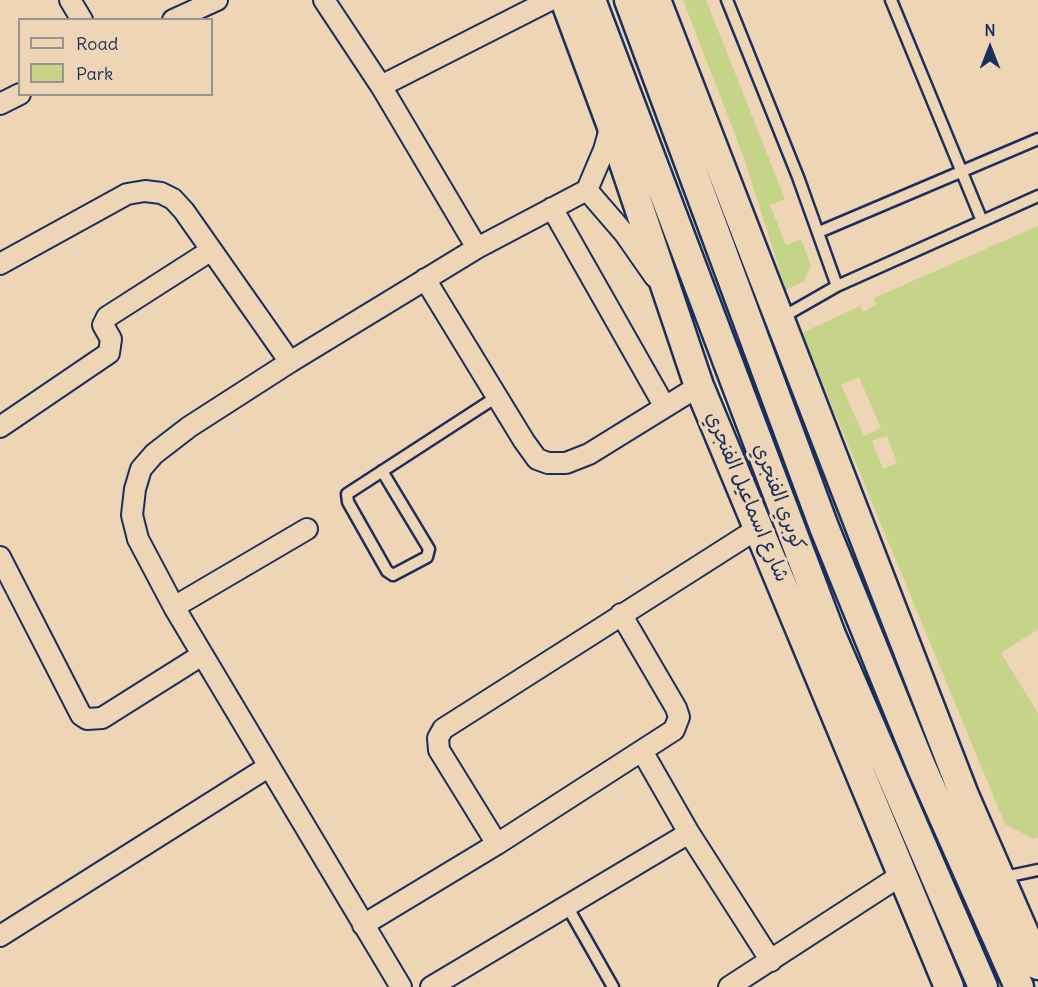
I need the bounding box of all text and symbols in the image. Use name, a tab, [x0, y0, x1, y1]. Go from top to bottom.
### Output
legend	[18, 18, 213, 96]
north arrow	[960, 18, 1020, 78]
text: N	[984, 20, 996, 40]
text: Road	[76, 32, 118, 55]
text: Park	[76, 62, 113, 85]
street label: شارع اسماعيل الفنجري	[700, 408, 794, 586]
street label: كوبري الفنجري	[748, 440, 810, 554]

